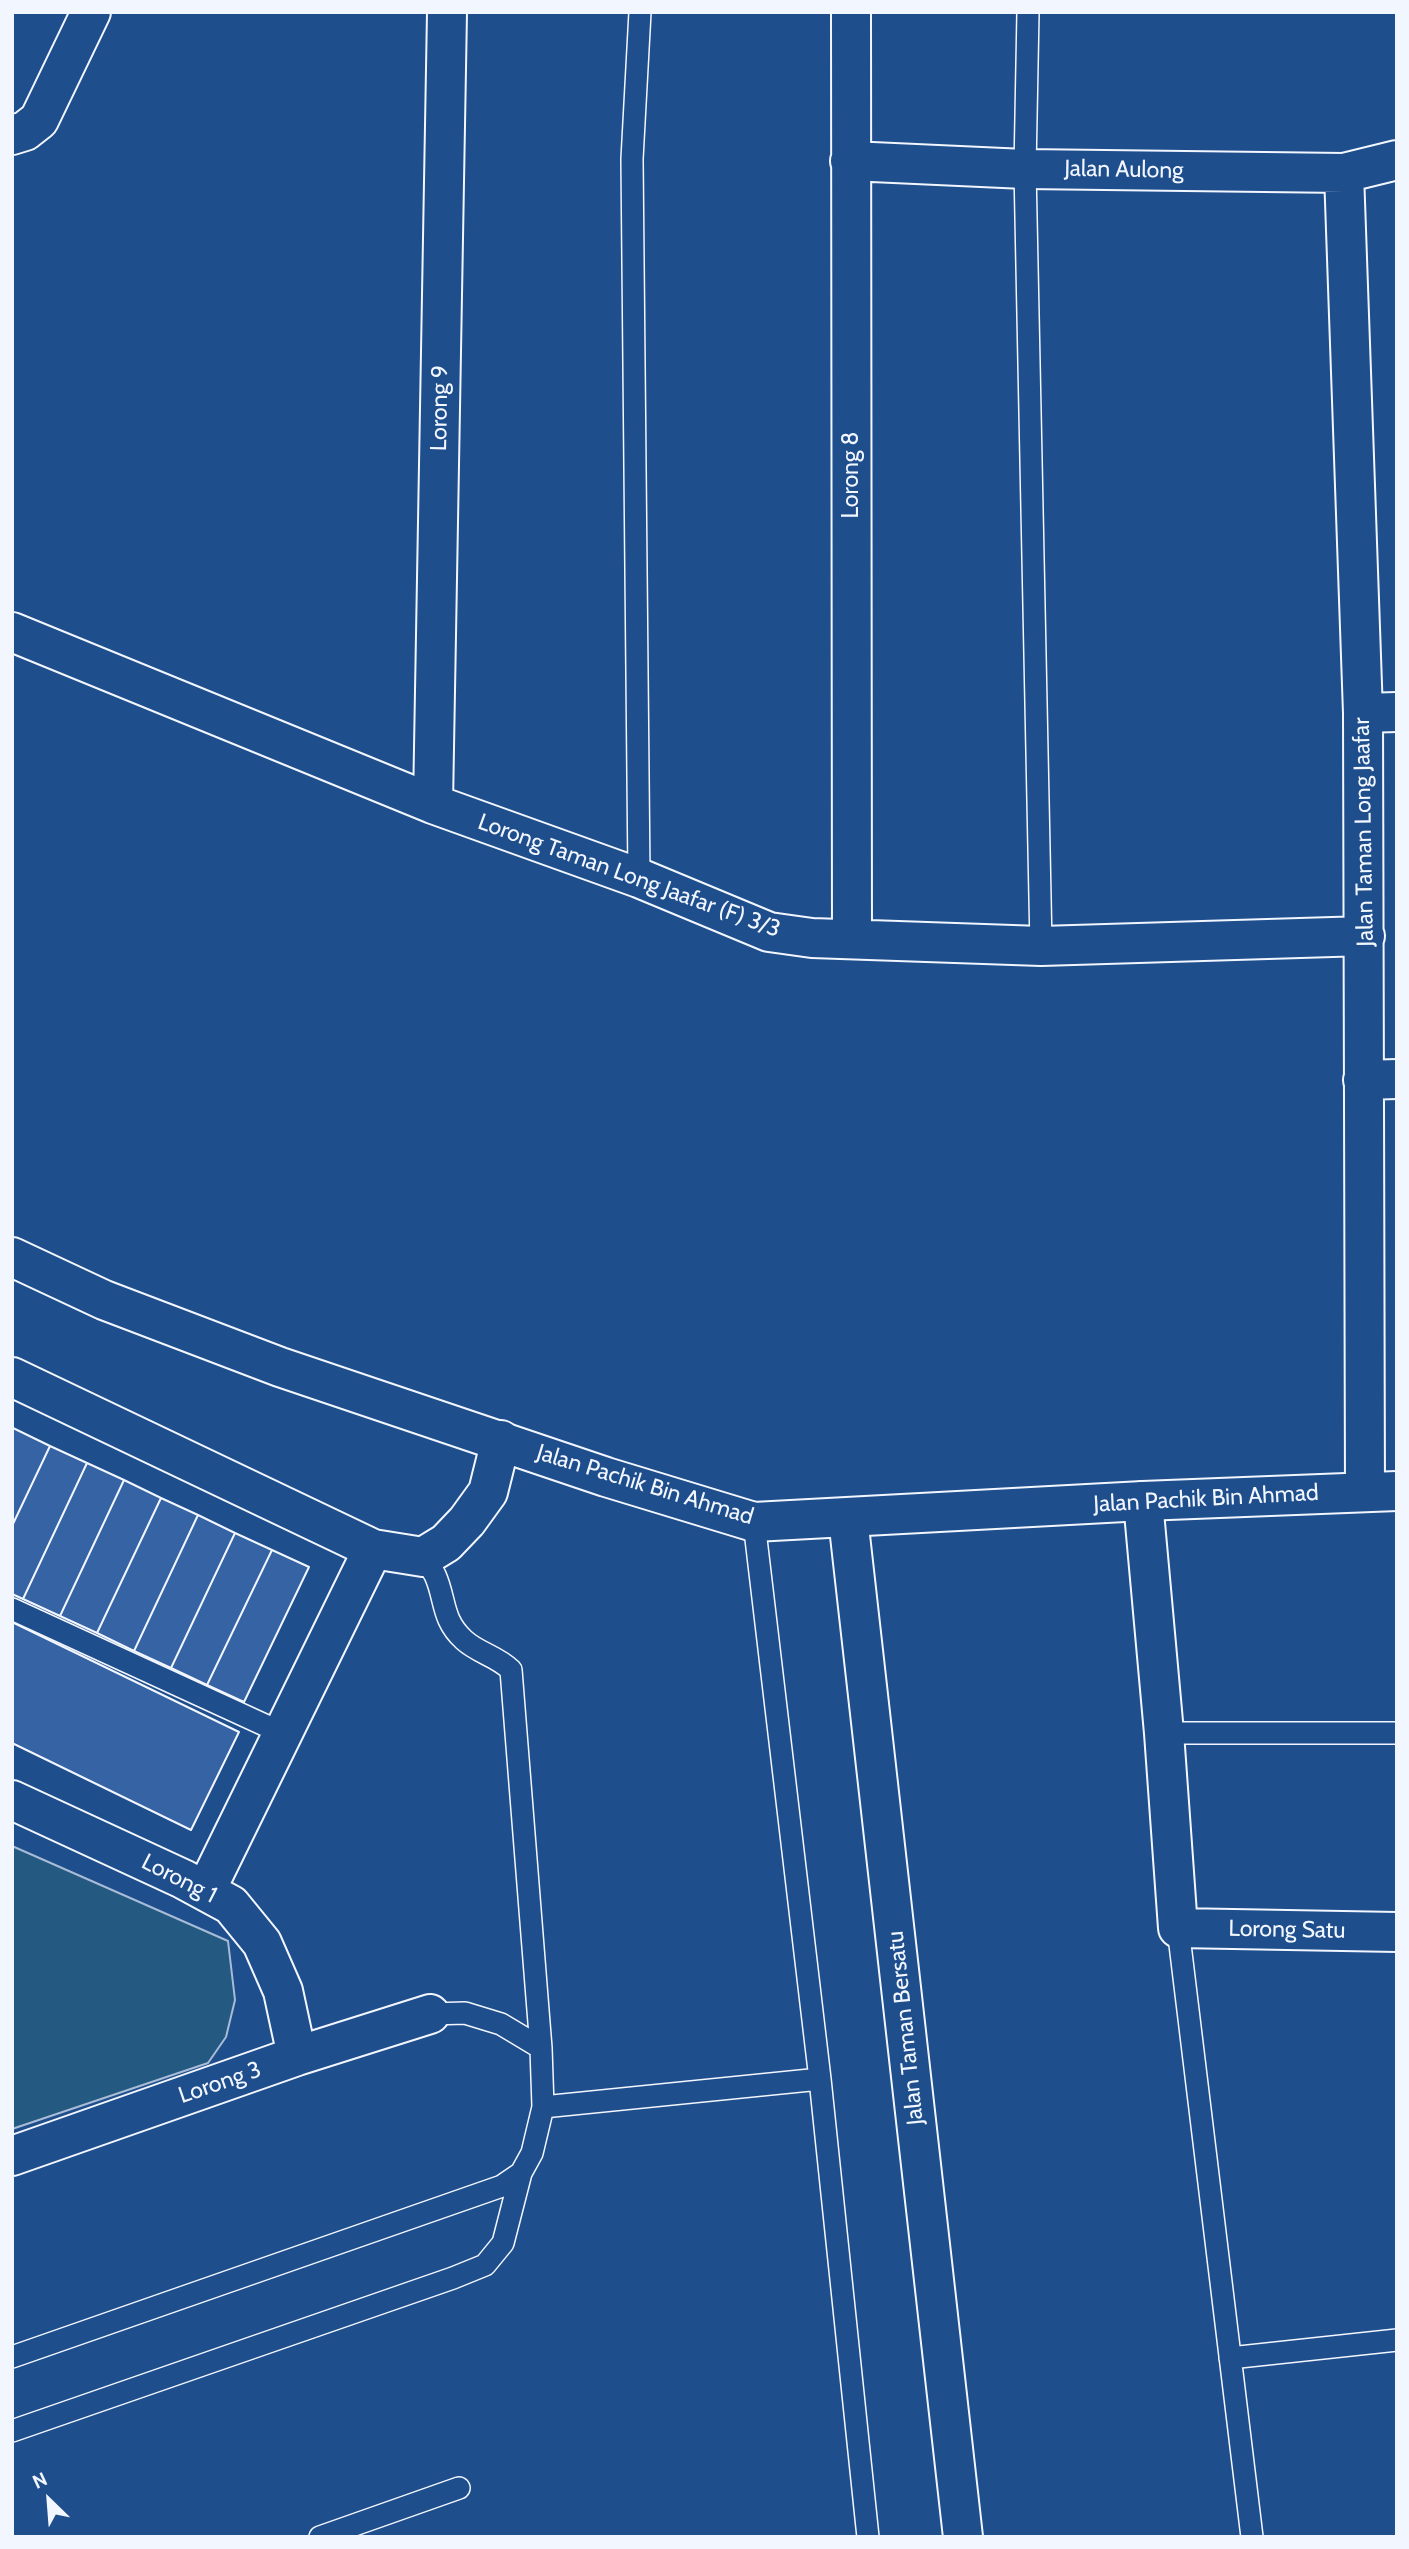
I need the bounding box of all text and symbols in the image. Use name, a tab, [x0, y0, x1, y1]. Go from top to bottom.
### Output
street label: Jalan Aulong	[1064, 155, 1184, 185]
street label: Lorong 9	[425, 365, 455, 451]
street label: Lorong 8	[837, 432, 865, 518]
street label: Jalan Taman Long Jaafar	[1348, 717, 1380, 947]
street label: Lorong Taman Long Jaafar (F) 3/3	[474, 808, 784, 944]
street label: Jalan Pachik Bin Ahmad	[533, 1439, 757, 1531]
street label: Jalan Pachik Bin Ahmad	[1093, 1479, 1319, 1519]
street label: Lorong 1	[137, 1848, 221, 1910]
street label: Lorong Satu	[1228, 1915, 1346, 1945]
street label: Jalan Taman Bersatu	[882, 1929, 930, 2127]
street label: Lorong 3	[175, 2056, 265, 2110]
north arrow	[14, 2465, 84, 2535]
text: N	[29, 2467, 51, 2494]

